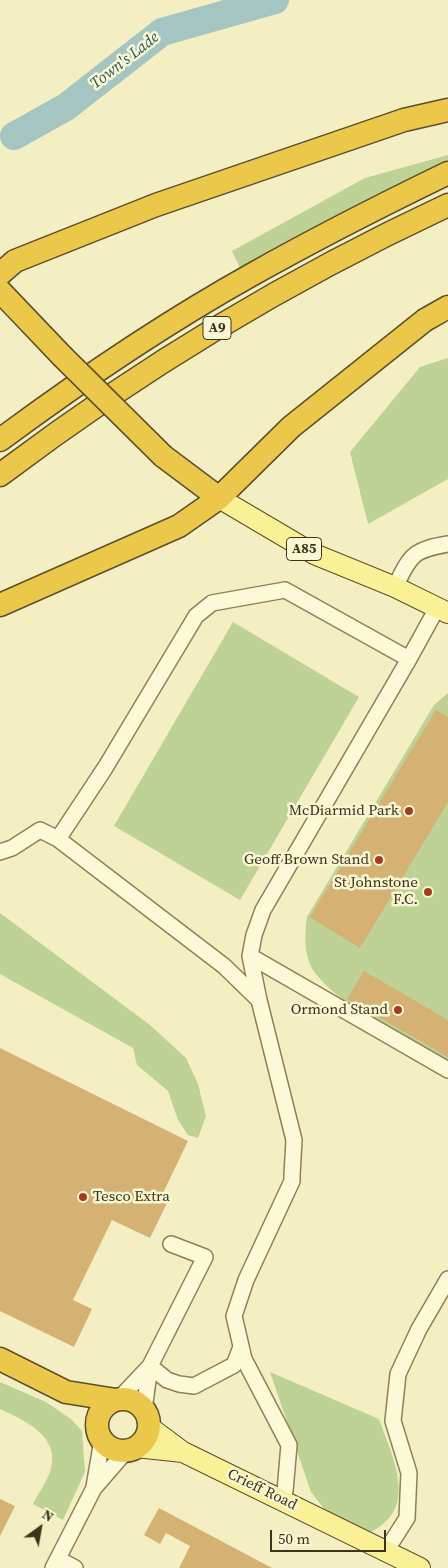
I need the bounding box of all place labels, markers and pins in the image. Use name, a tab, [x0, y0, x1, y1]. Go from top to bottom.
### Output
place label: McDiarmid Park	[289, 802, 399, 820]
marker: McDiarmid Park	[403, 805, 415, 817]
place label: Geoff Brown Stand	[244, 851, 369, 869]
marker: Geoff Brown Stand	[373, 854, 385, 866]
place label: St Johnstone F.C.	[334, 874, 418, 909]
marker: St Johnstone F.C.	[422, 886, 434, 898]
place label: Ormond Stand	[291, 1001, 388, 1019]
marker: Ormond Stand	[392, 1004, 404, 1016]
place label: Tesco Extra	[93, 1188, 170, 1206]
marker: Tesco Extra	[77, 1191, 89, 1203]

